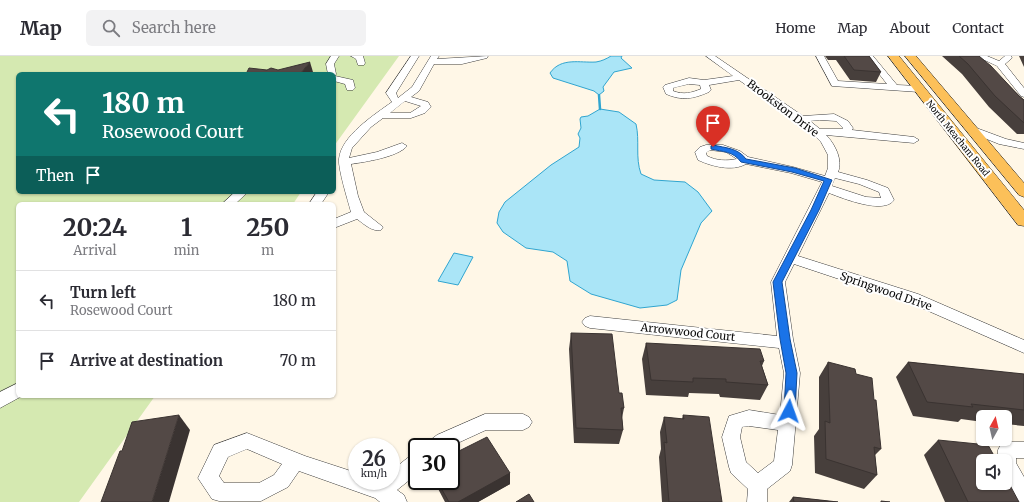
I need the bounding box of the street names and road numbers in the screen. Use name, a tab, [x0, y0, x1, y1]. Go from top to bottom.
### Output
street label: Brookston Drive	[744, 76, 822, 140]
street label: North Meacham Road	[924, 98, 992, 179]
street label: Springwood Drive	[838, 269, 934, 313]
street label: Arrowwood Court	[639, 320, 737, 344]

